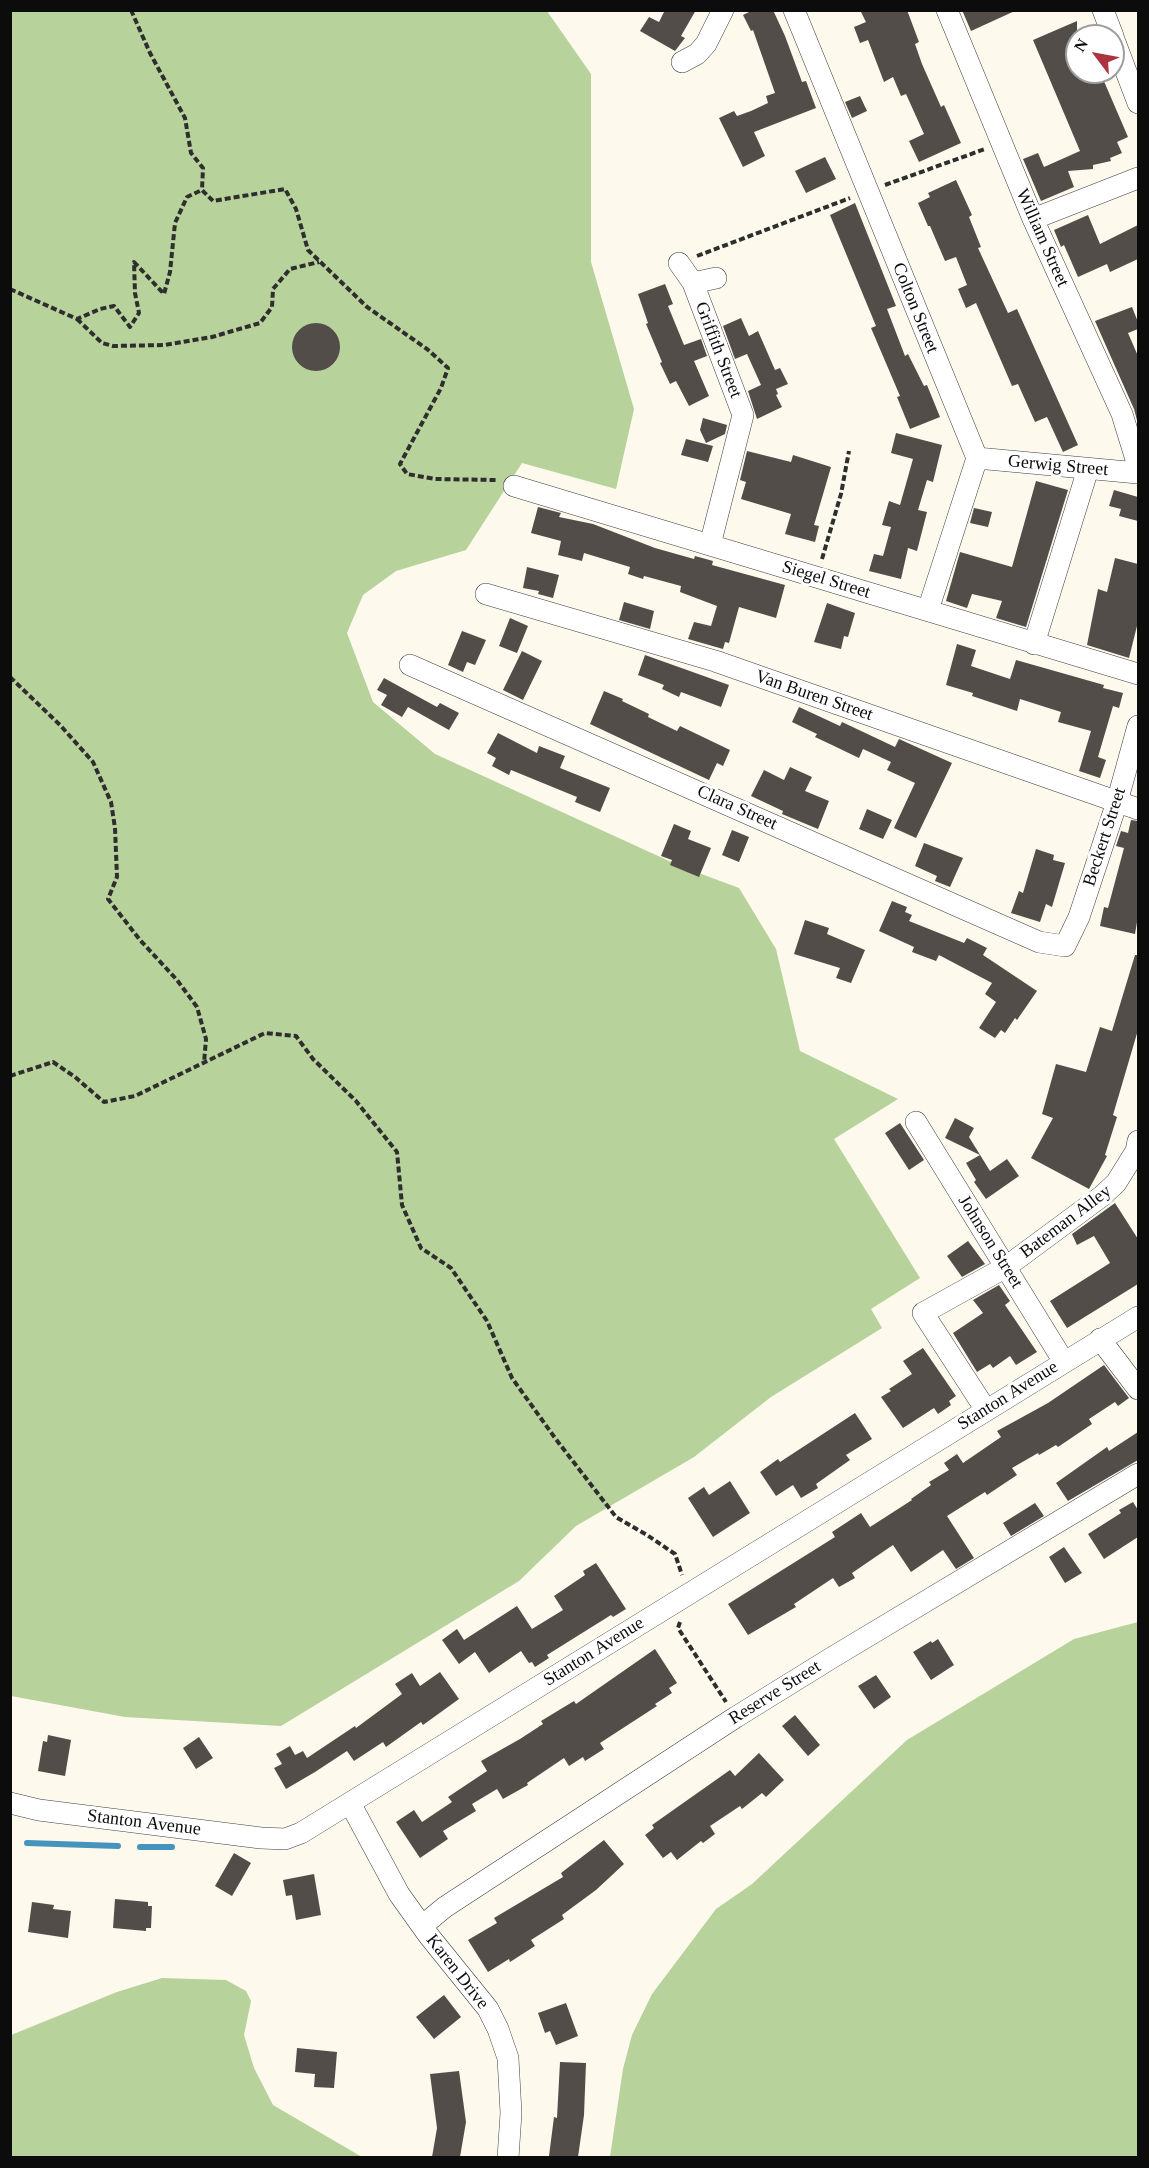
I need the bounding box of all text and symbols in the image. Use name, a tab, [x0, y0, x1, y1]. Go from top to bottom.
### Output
north arrow	[1065, 24, 1125, 84]
text: N	[1071, 36, 1091, 55]
street label: William Street	[1011, 186, 1073, 290]
street label: Colton Street	[887, 260, 943, 356]
street label: Griffith Street	[690, 299, 746, 401]
street label: Gerwig Street	[1007, 451, 1109, 481]
street label: Siegel Street	[779, 556, 873, 604]
street label: Van Buren Street	[752, 666, 876, 726]
street label: Clara Street	[694, 781, 780, 835]
street label: Beckert Street	[1079, 785, 1131, 889]
street label: Bateman Alley	[1016, 1181, 1116, 1263]
street label: Johnson Street	[953, 1192, 1027, 1292]
street label: Stanton Avenue	[954, 1357, 1062, 1435]
street label: Stanton Avenue	[540, 1613, 648, 1691]
street label: Reserve Street	[725, 1656, 825, 1730]
street label: Stanton Avenue	[86, 1805, 202, 1841]
street label: Karen Drive	[421, 1930, 493, 2014]

